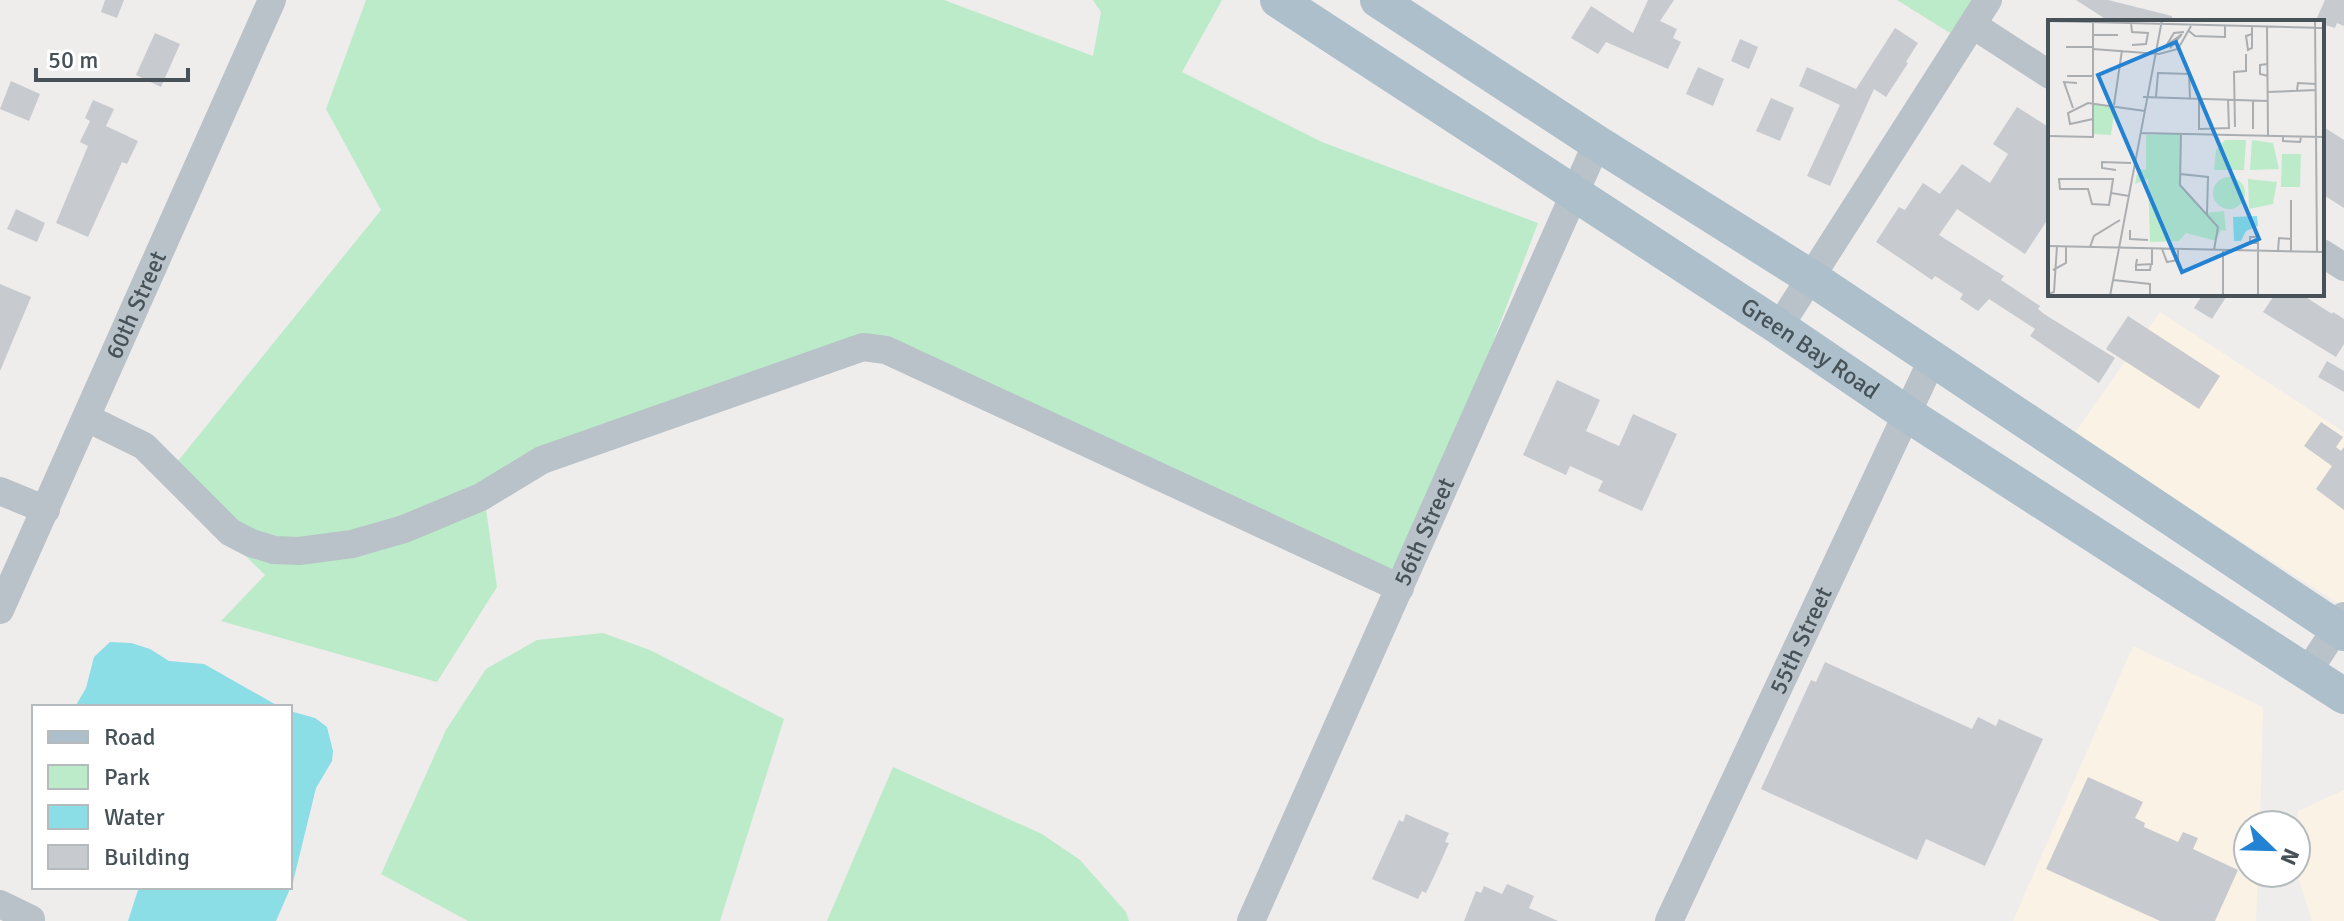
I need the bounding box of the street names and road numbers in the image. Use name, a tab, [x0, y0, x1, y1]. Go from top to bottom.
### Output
street label: 60th Street	[99, 246, 173, 364]
street label: Green Bay Road	[1735, 291, 1885, 406]
street label: 56th Street	[1387, 473, 1461, 591]
street label: 55th Street	[1763, 582, 1839, 699]

